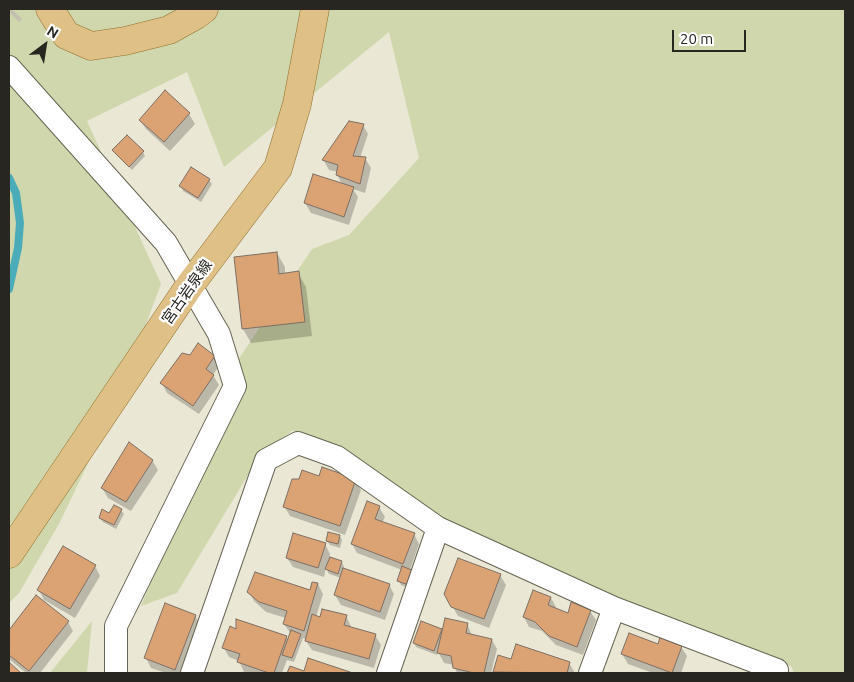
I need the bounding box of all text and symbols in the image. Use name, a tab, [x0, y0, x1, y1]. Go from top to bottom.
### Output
north arrow	[20, 20, 70, 70]
scale bar	[674, 20, 748, 52]
text: N	[44, 23, 61, 42]
text: 20 m	[680, 30, 713, 47]
street label: 宮古岩泉線	[158, 256, 216, 328]

